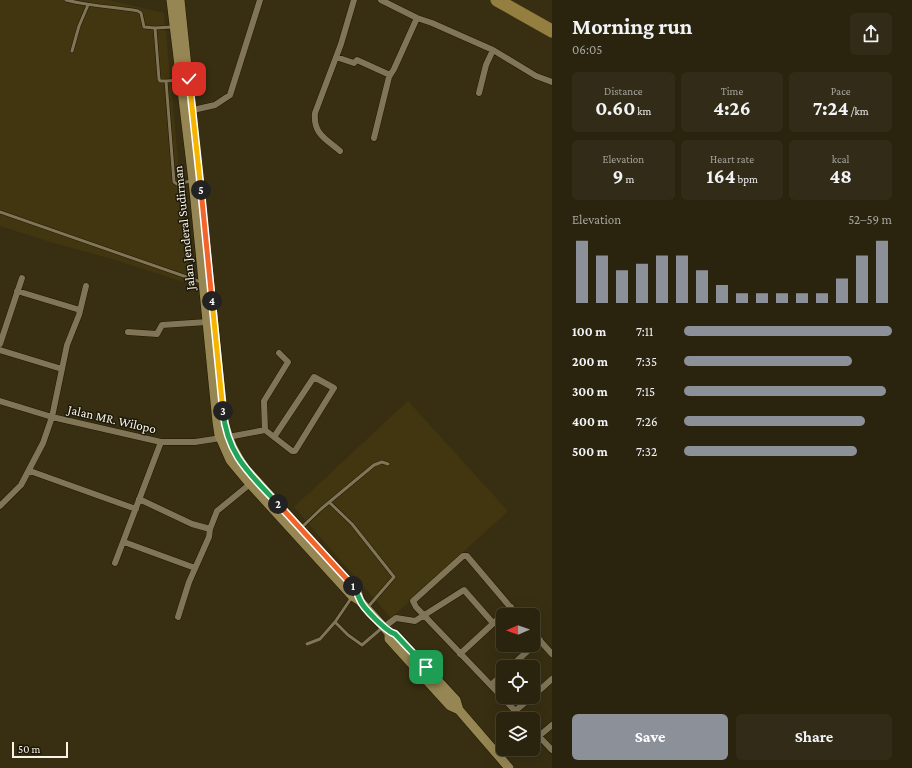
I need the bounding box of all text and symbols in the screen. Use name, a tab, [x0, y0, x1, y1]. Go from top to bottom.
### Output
button: share	[850, 13, 892, 55]
text: Morning run	[572, 14, 692, 39]
text: 06:05	[572, 42, 602, 57]
pin	[172, 62, 206, 96]
icon: check	[178, 68, 200, 90]
text: Distance	[604, 85, 643, 97]
text: Time	[721, 85, 743, 97]
text: Pace	[831, 85, 851, 97]
text: 0.60	[595, 97, 635, 119]
text: 4:26	[713, 97, 751, 119]
text: 7:24	[813, 97, 849, 119]
text: km	[635, 105, 651, 117]
text: /km	[849, 105, 869, 117]
text: Elevation	[603, 153, 644, 165]
text: Heart rate	[710, 153, 754, 165]
text: kcal	[832, 153, 850, 165]
street label: Jalan Jenderal Sudirman	[170, 165, 198, 292]
text: 9	[612, 165, 623, 187]
text: 164	[706, 165, 735, 187]
text: 48	[829, 165, 852, 187]
text: m	[623, 173, 634, 185]
text: bpm	[735, 173, 758, 185]
pin: 5	[191, 180, 211, 200]
text: 5	[198, 184, 204, 196]
text: Elevation	[572, 212, 621, 227]
text: 52–59 m	[848, 212, 892, 227]
pin: 4	[202, 291, 222, 311]
text: 4	[209, 295, 215, 307]
text: 100 m	[572, 324, 606, 339]
text: 7:11	[636, 324, 653, 339]
text: 200 m	[572, 354, 608, 369]
text: 7:35	[636, 354, 657, 369]
text: 300 m	[572, 384, 608, 399]
text: 7:15	[636, 384, 655, 399]
street label: Jalan MR. Wilopo	[65, 401, 158, 436]
pin: 3	[213, 401, 233, 421]
text: 3	[220, 405, 226, 417]
text: 400 m	[572, 414, 608, 429]
text: 7:26	[636, 414, 658, 429]
text: 500 m	[572, 444, 608, 459]
text: 7:32	[636, 444, 657, 459]
pin: 2	[268, 494, 288, 514]
text: 2	[275, 498, 281, 510]
pin: 1	[343, 576, 363, 596]
text: 1	[351, 580, 355, 592]
north arrow	[496, 608, 540, 652]
map controls	[496, 608, 540, 756]
pin	[409, 650, 443, 684]
icon: arrive	[415, 656, 437, 678]
button: locate	[496, 660, 540, 704]
button: layers	[496, 712, 540, 756]
button: Save	[572, 714, 728, 760]
button: Share	[736, 714, 892, 760]
scale bar	[12, 740, 68, 759]
text: 50 m	[18, 743, 40, 755]

